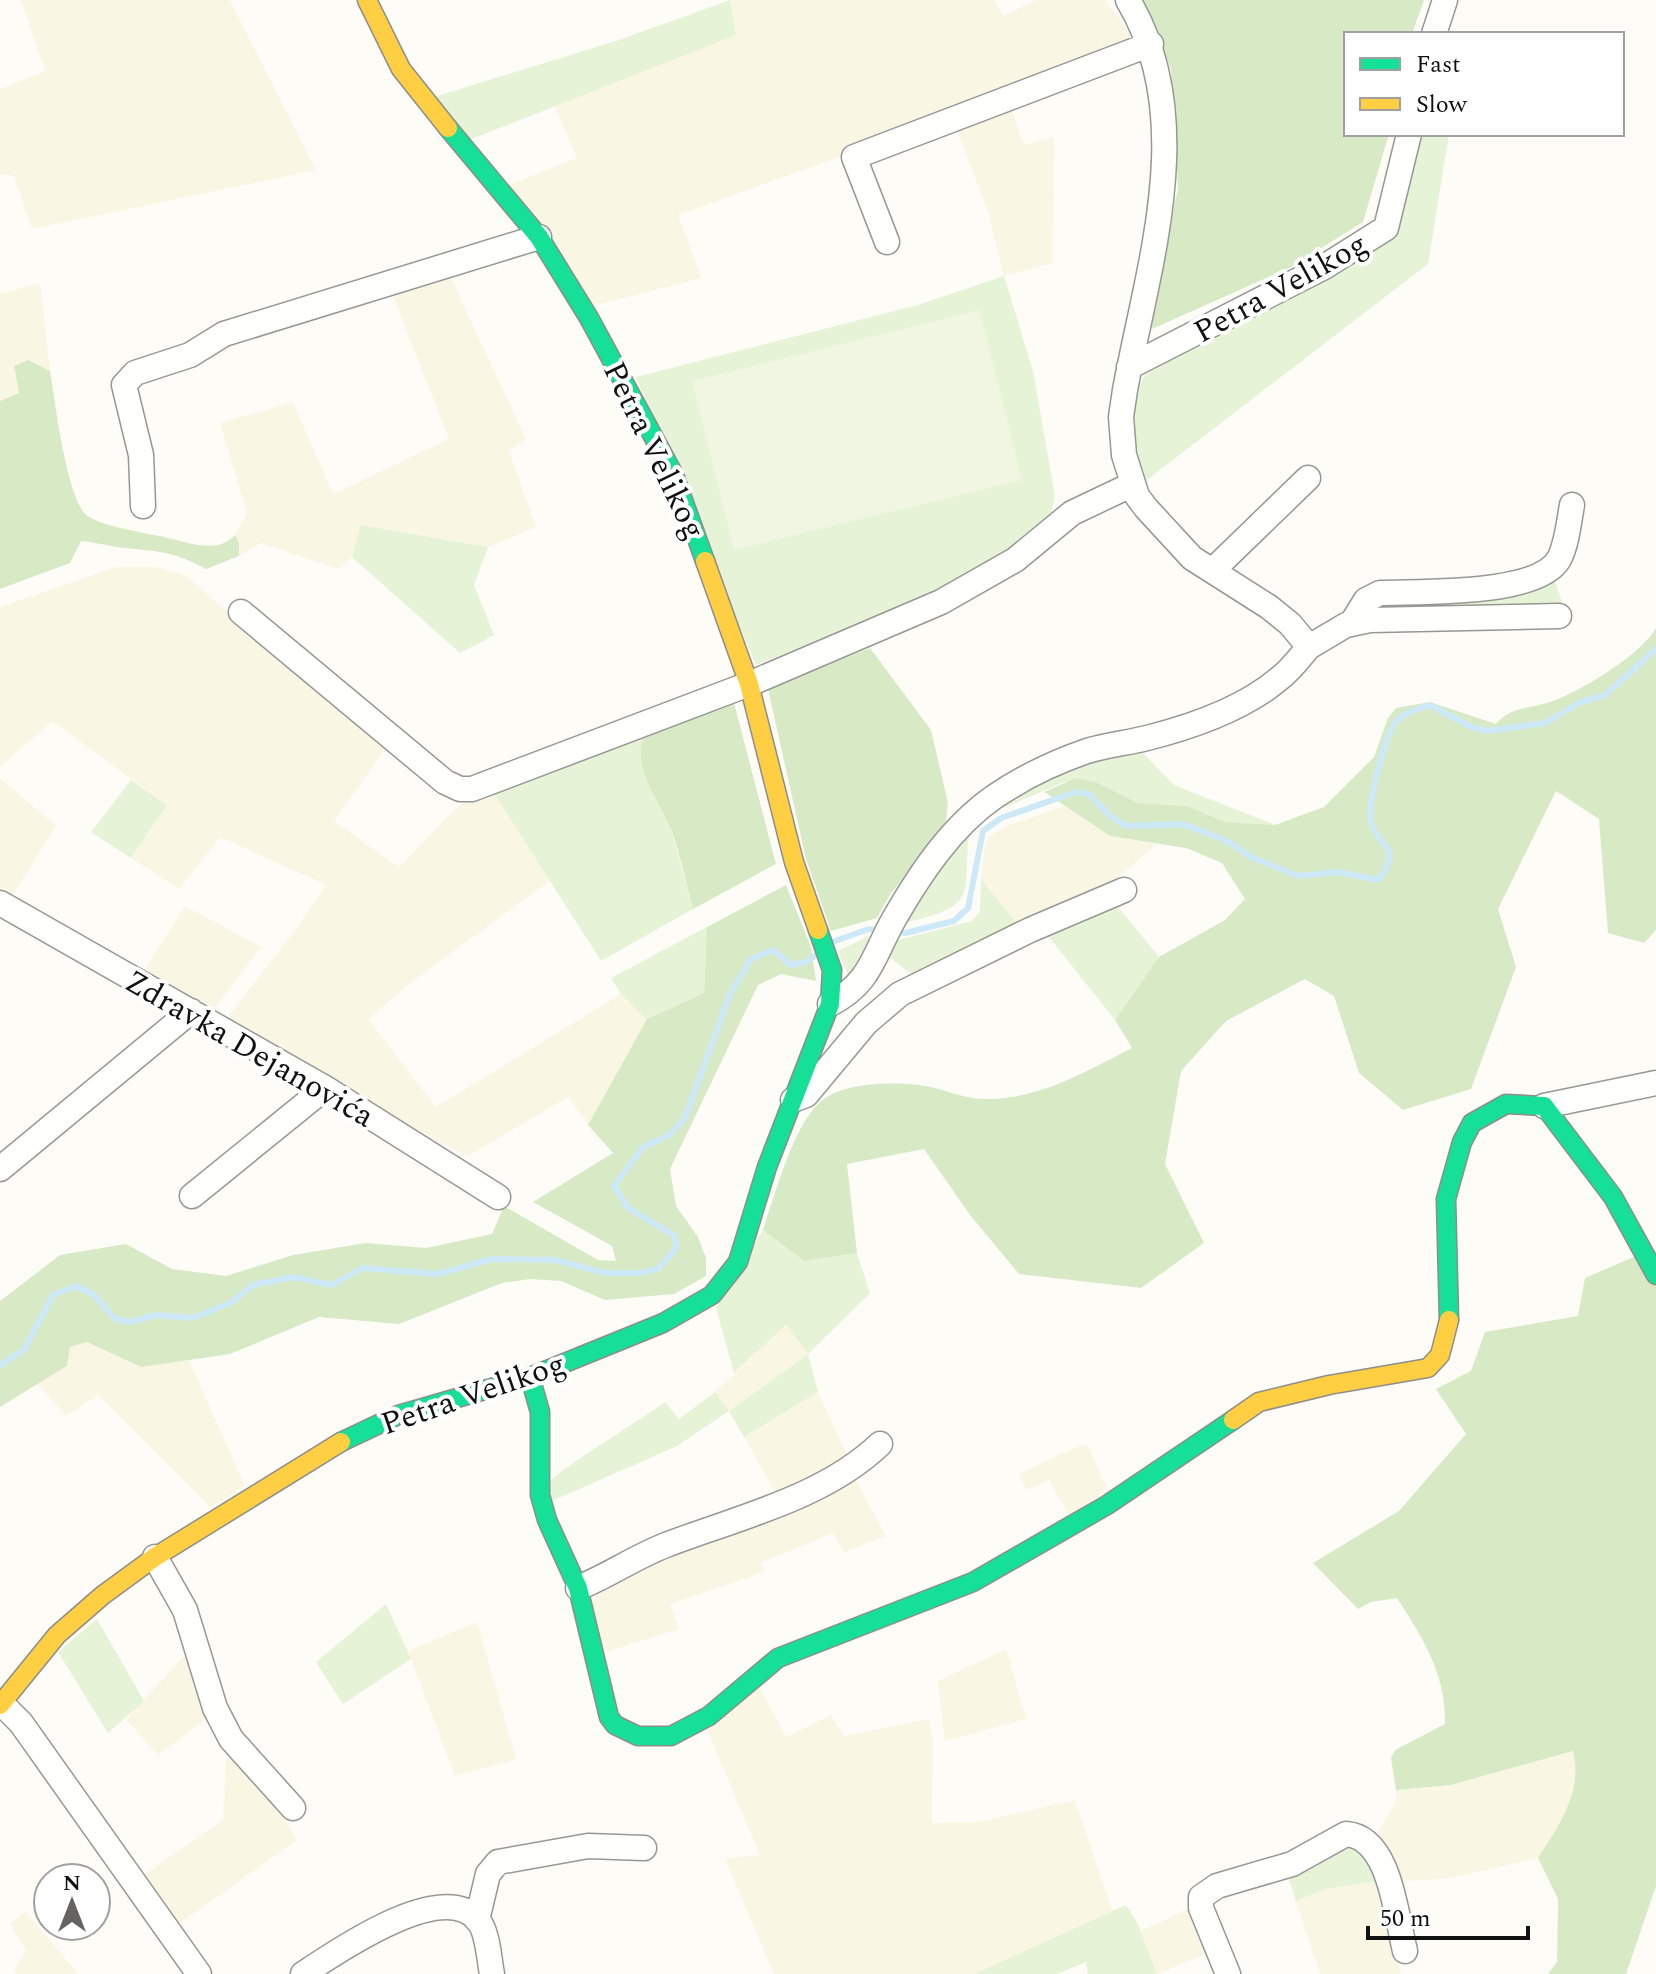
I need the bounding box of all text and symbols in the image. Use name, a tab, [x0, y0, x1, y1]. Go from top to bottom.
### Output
legend	[1344, 32, 1624, 136]
text: Fast	[1416, 47, 1461, 83]
text: Slow	[1416, 87, 1468, 123]
street label: Petra Velikog	[1185, 220, 1377, 356]
street label: Petra Velikog	[589, 353, 718, 548]
street label: Zdravka Dejanovića	[115, 958, 384, 1141]
street label: Petra Velikog	[374, 1340, 572, 1449]
north arrow	[32, 1862, 112, 1942]
text: N	[63, 1867, 81, 1900]
scale bar	[1368, 1890, 1528, 1940]
text: 50 m	[1380, 1901, 1431, 1937]

